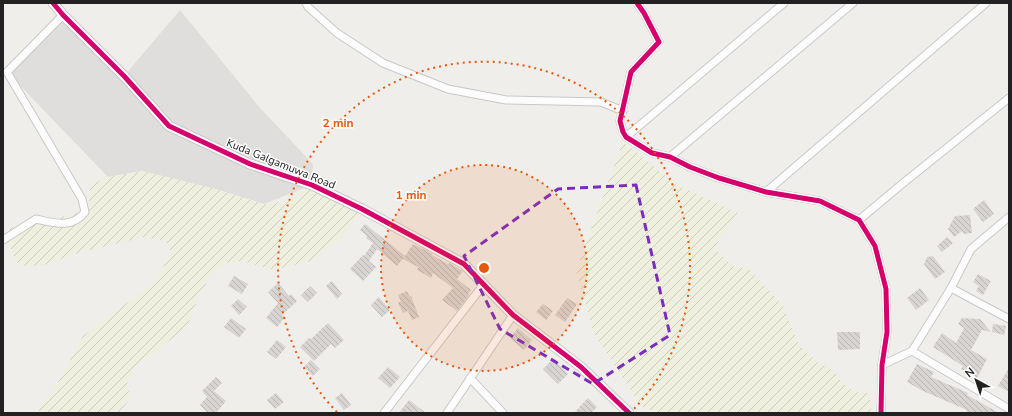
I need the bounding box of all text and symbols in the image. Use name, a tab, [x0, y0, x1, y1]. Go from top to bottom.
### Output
text: 2 min	[322, 115, 354, 131]
street label: Kuda Galgamuwa Road	[224, 135, 338, 193]
text: 1 min	[395, 187, 427, 203]
centre of rings	[477, 261, 491, 275]
north arrow	[956, 360, 996, 400]
text: N	[962, 364, 978, 381]

